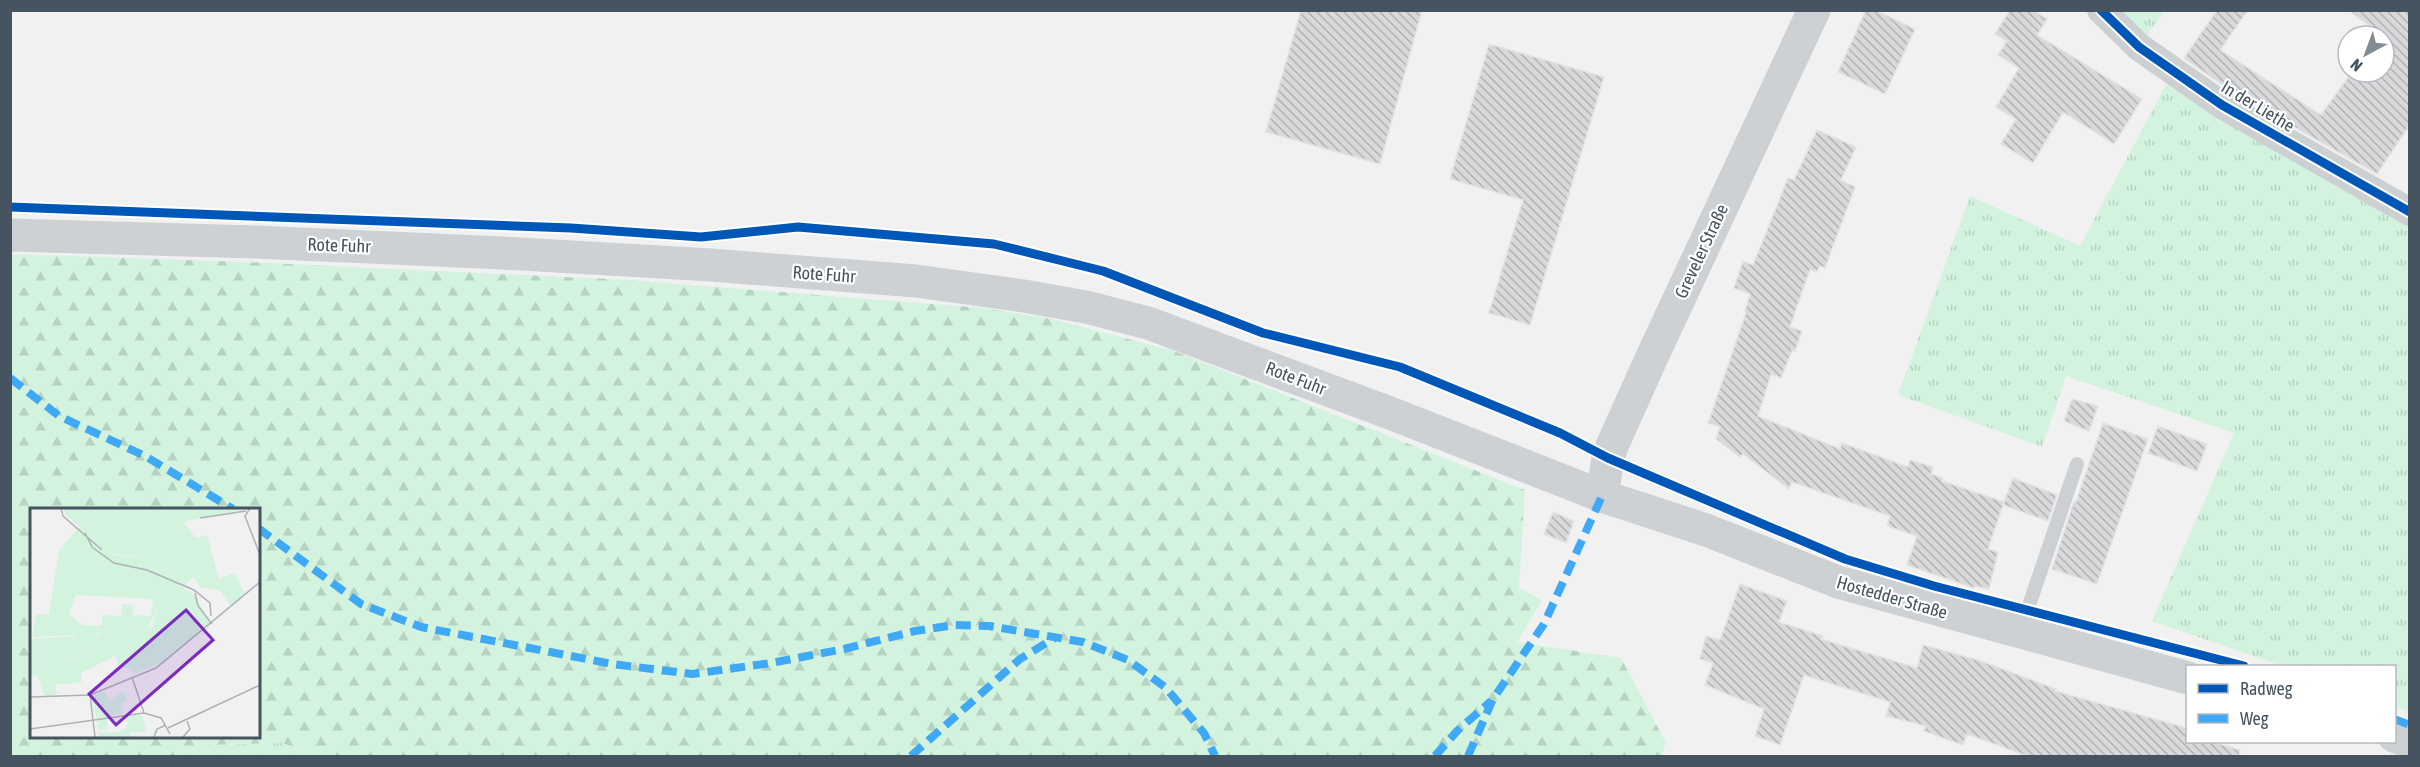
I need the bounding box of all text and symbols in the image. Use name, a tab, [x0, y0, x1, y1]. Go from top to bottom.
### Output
north arrow	[2336, 24, 2396, 84]
text: N	[2347, 55, 2366, 75]
street label: In der Liethe	[2218, 76, 2298, 136]
street label: Greveler Straße	[1670, 201, 1732, 301]
street label: Rote Fuhr	[307, 233, 371, 257]
street label: Rote Fuhr	[792, 261, 857, 287]
street label: Rote Fuhr	[1263, 357, 1330, 399]
inset map	[30, 508, 260, 737]
street label: Hostedder Straße	[1834, 571, 1950, 623]
legend	[2186, 665, 2396, 743]
text: Radweg	[2240, 678, 2293, 699]
text: Weg	[2240, 708, 2269, 729]

